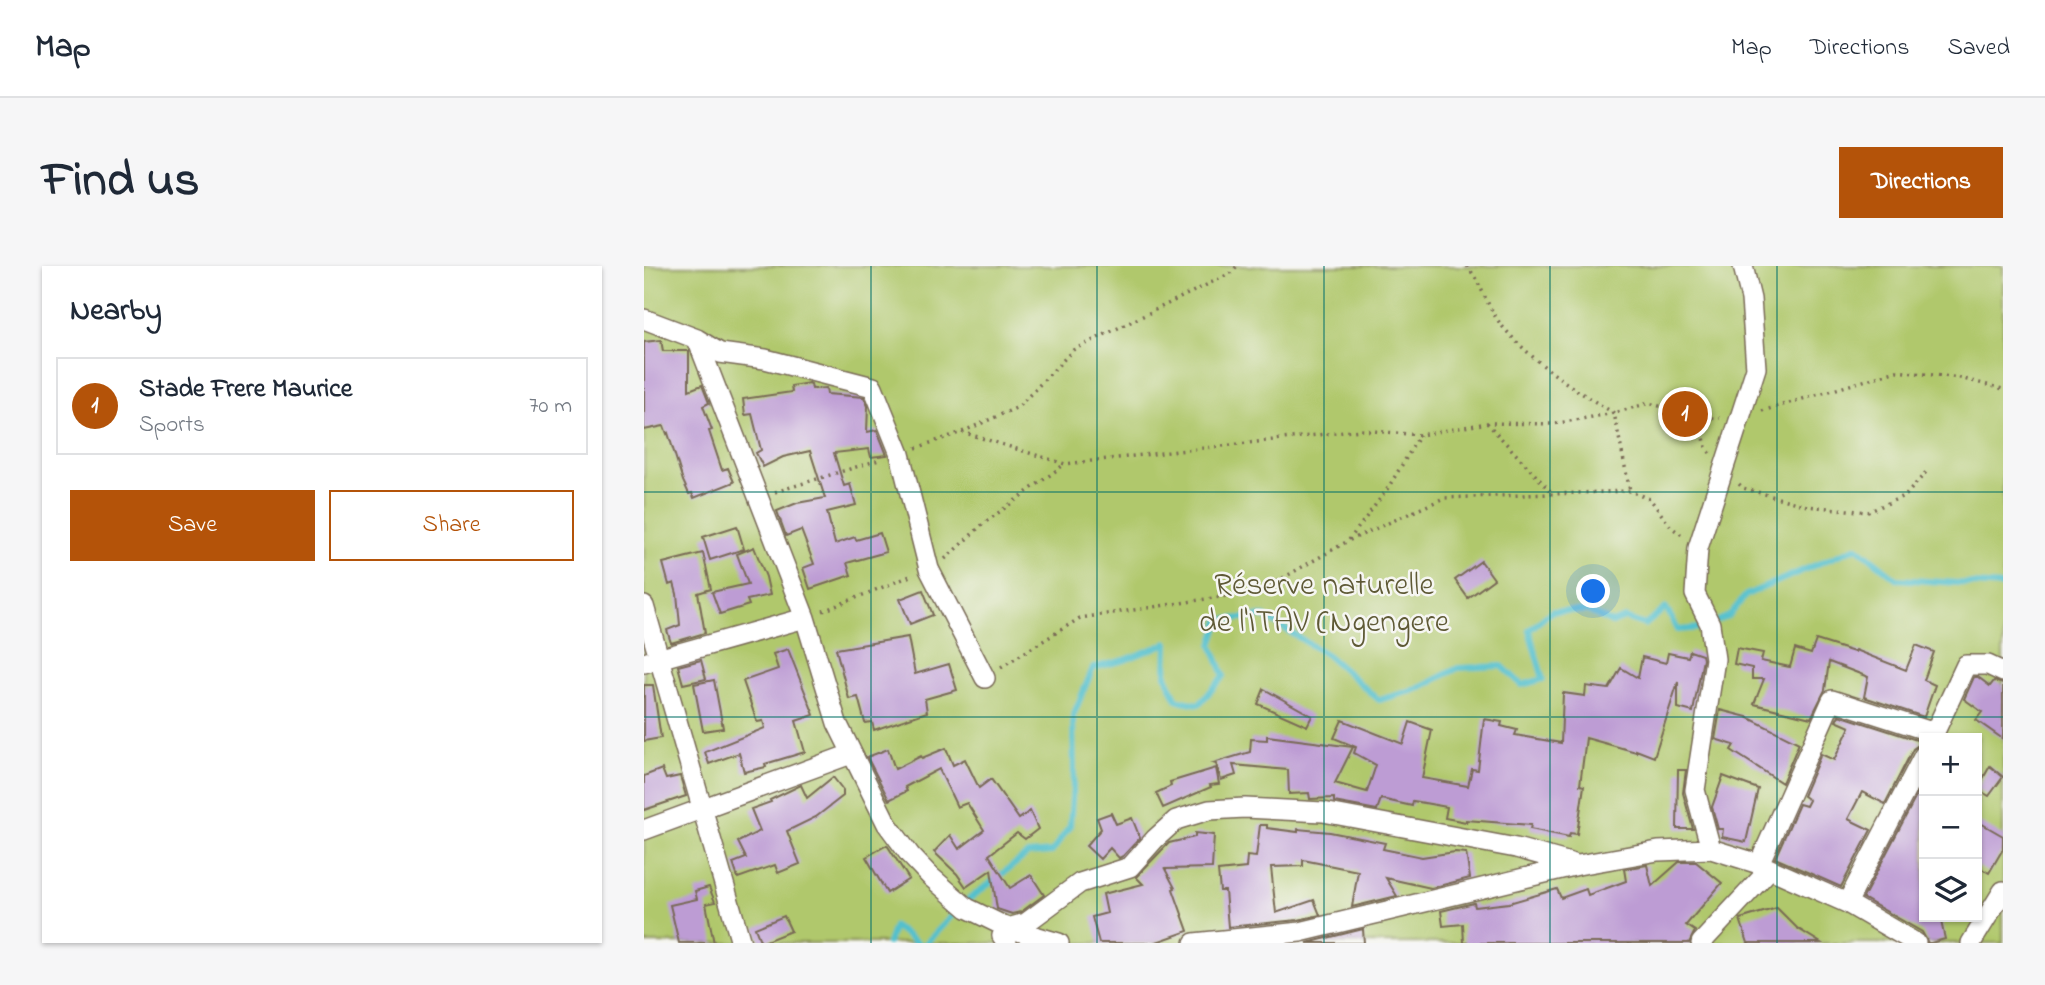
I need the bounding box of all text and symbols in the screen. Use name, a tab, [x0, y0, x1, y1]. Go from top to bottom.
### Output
text: Map	[35, 24, 91, 72]
text: Map	[1731, 31, 1772, 66]
text: Directions	[1810, 31, 1909, 66]
text: Saved	[1947, 31, 2010, 66]
text: Find us	[42, 146, 199, 218]
button: Directions	[1839, 147, 2003, 218]
text: Nearby	[70, 290, 162, 334]
text: Stade Frere Maurice	[139, 371, 352, 409]
pin: 1	[1662, 388, 1708, 440]
text: 1	[91, 390, 99, 423]
text: 70 m	[529, 390, 572, 423]
text: Sports	[139, 409, 205, 442]
button: Save	[70, 490, 315, 561]
button: Share	[329, 490, 574, 561]
park label: Réserve naturelle de l'ITAV (Ngengere	[1199, 563, 1450, 647]
your location	[1576, 574, 1610, 608]
map controls	[1919, 733, 1982, 922]
button: +	[1919, 733, 1982, 796]
button: −	[1919, 796, 1982, 859]
button: layers	[1919, 859, 1982, 922]

